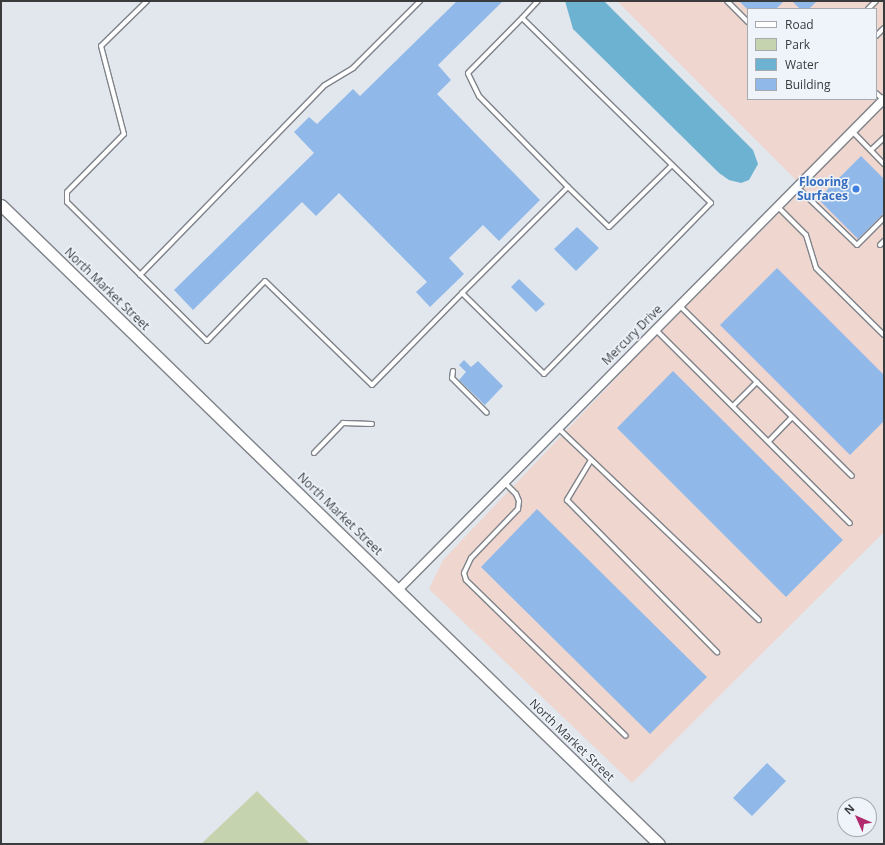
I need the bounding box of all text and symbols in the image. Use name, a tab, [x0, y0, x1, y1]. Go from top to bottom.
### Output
legend	[747, 8, 877, 100]
text: Road	[785, 16, 814, 33]
text: Park	[785, 36, 810, 53]
text: Water	[785, 56, 819, 73]
text: Building	[785, 76, 830, 93]
place label: Flooring Surfaces	[797, 175, 848, 203]
marker: Flooring Surfaces	[851, 184, 861, 194]
street label: North Market Street	[62, 245, 152, 333]
street label: Mercury Drive	[599, 302, 665, 368]
street label: North Market Street	[295, 470, 385, 558]
street label: North Market Street	[527, 696, 617, 784]
north arrow	[837, 797, 877, 837]
text: N	[840, 800, 857, 817]

